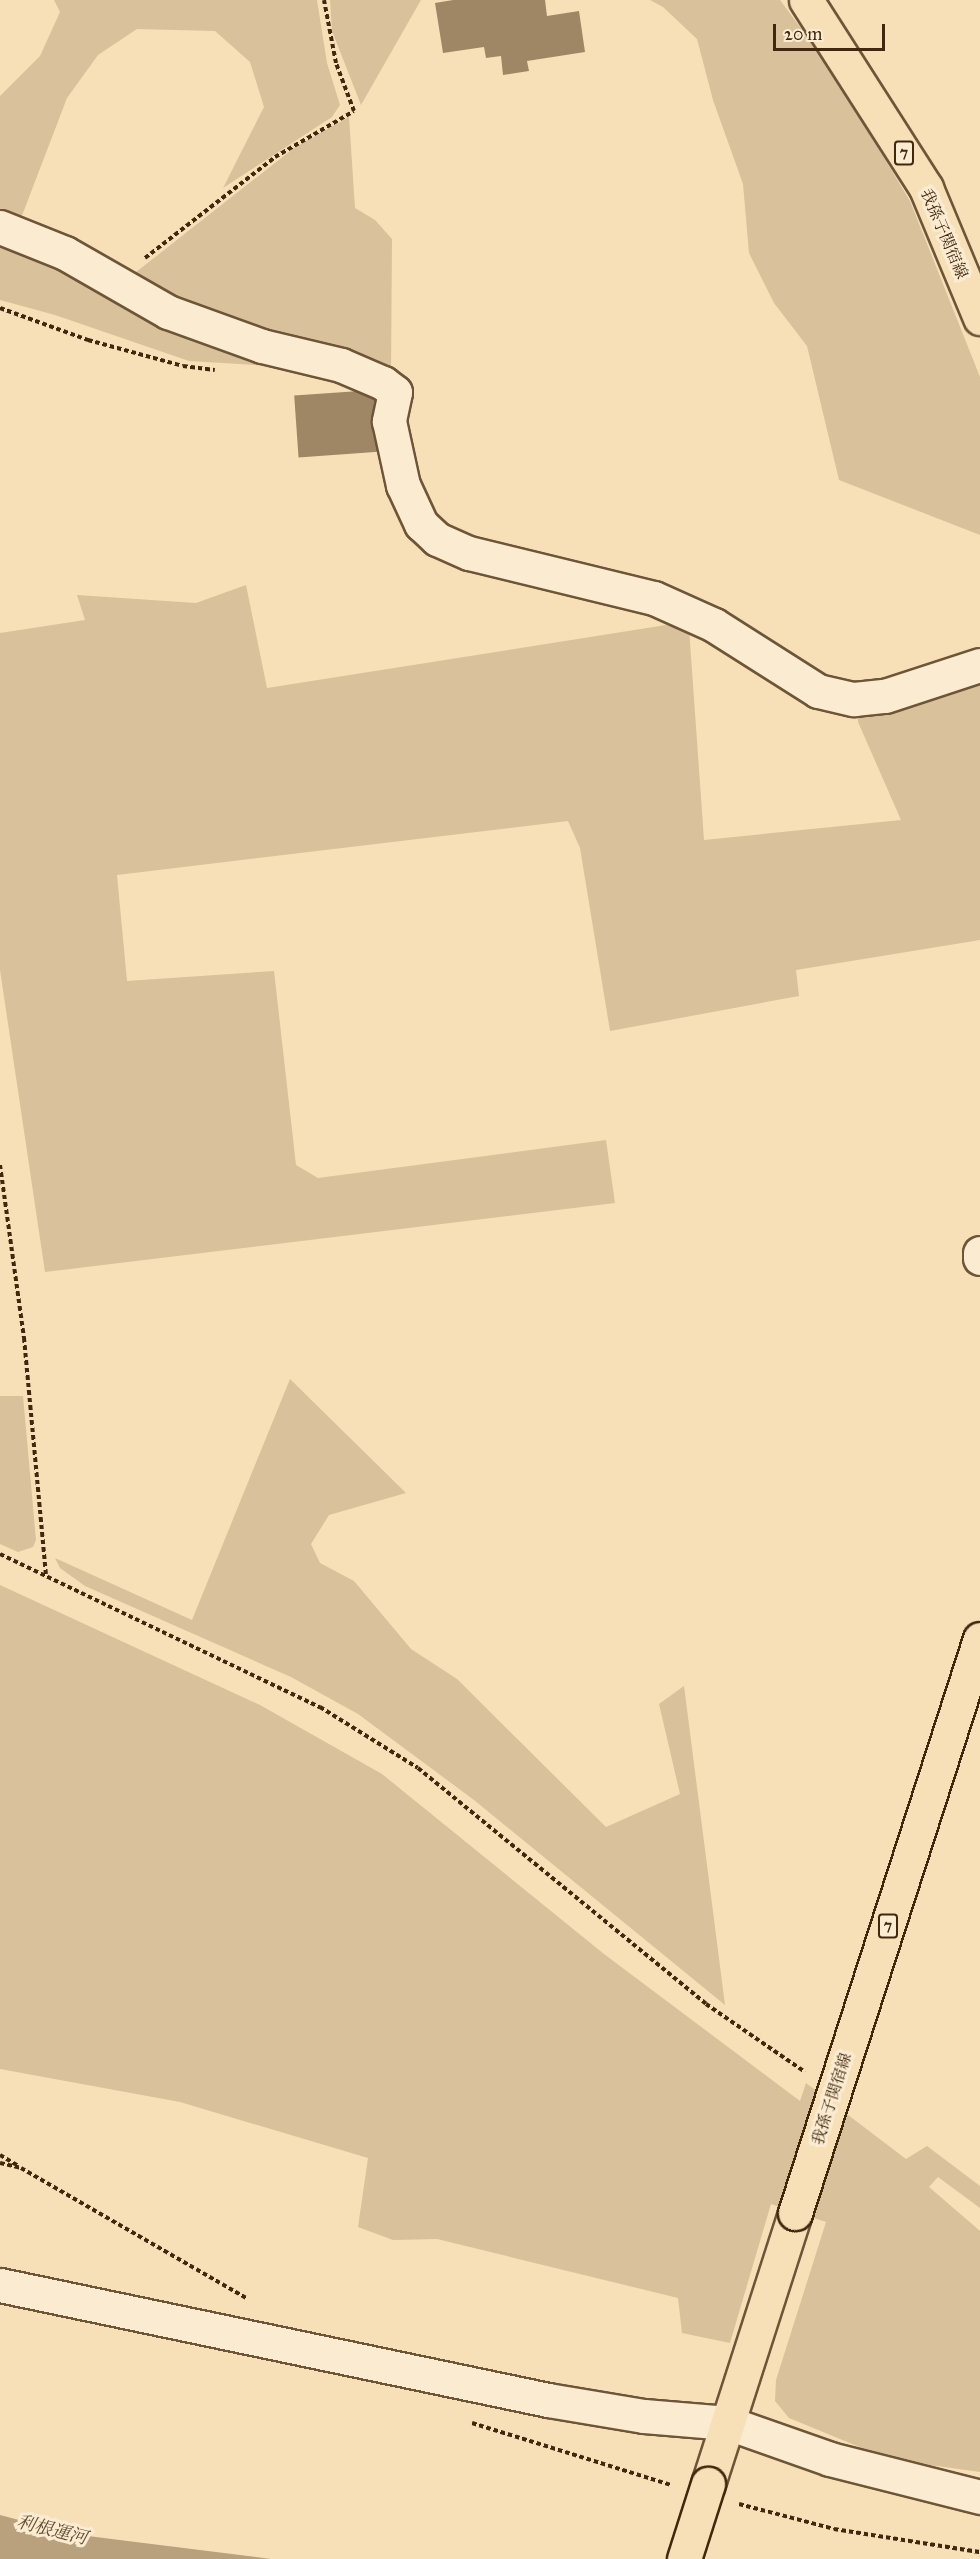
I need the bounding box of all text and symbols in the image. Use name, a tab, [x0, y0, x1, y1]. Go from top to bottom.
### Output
scale bar	[776, 12, 888, 50]
text: 20 m	[784, 23, 822, 45]
road number: 7	[894, 141, 914, 165]
street label: 我孫子関宿線	[916, 186, 972, 282]
road number: 7	[878, 1914, 898, 1938]
street label: 我孫子関宿線	[808, 2050, 856, 2148]
water label: 利根運河	[14, 2511, 90, 2549]

